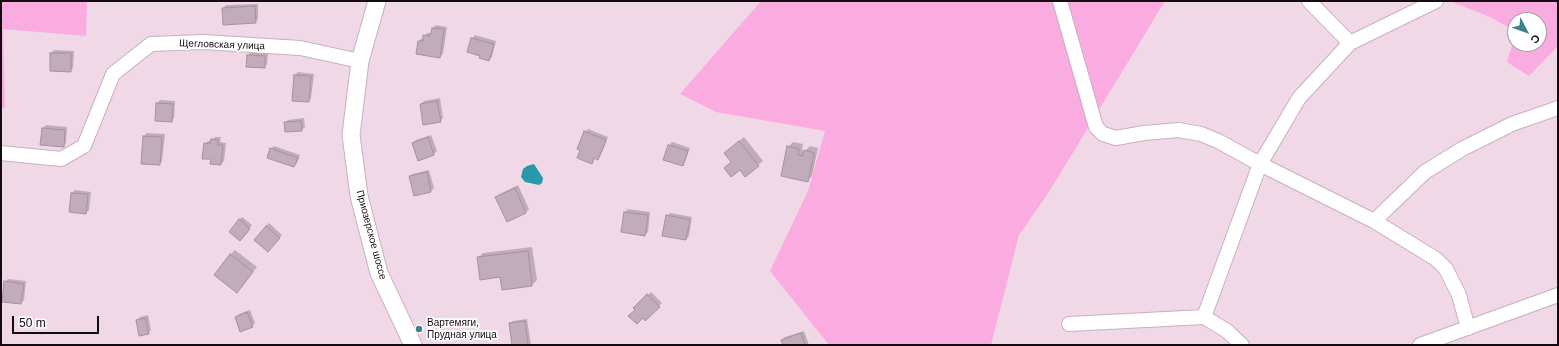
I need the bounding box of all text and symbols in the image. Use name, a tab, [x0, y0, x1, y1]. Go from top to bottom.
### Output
north arrow	[1507, 12, 1547, 52]
text: С	[1528, 32, 1542, 46]
street label: Щегловская улица	[179, 38, 265, 52]
street label: Приозерское шоссе	[353, 189, 389, 281]
scale bar	[14, 308, 101, 334]
text: 50 m	[19, 316, 46, 330]
place label: Вартемяги, Прудная улица	[427, 317, 497, 340]
marker: Вартемяги, Прудная улица	[414, 324, 424, 334]

